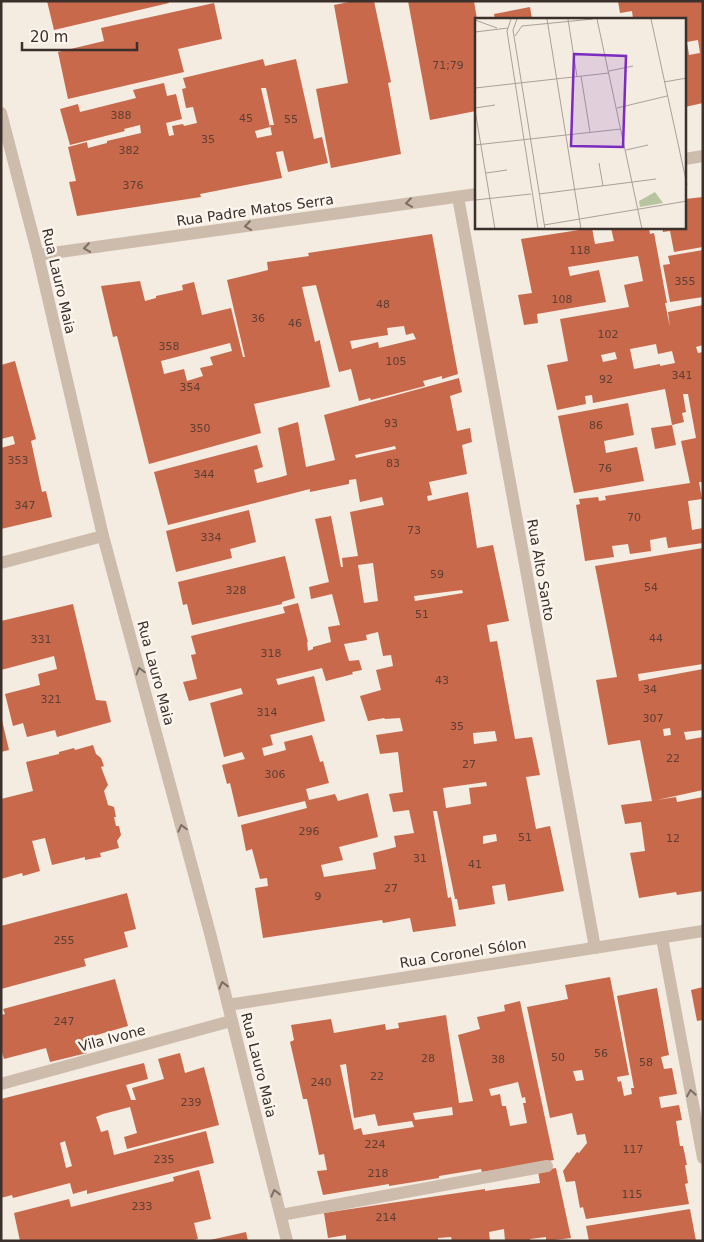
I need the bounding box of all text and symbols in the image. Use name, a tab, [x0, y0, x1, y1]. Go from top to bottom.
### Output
inset map	[475, 18, 686, 229]
scale bar	[22, 20, 138, 52]
text: 20 m	[30, 28, 68, 46]
house number: 71;79	[432, 59, 464, 72]
house number: 388	[111, 109, 132, 122]
house number: 45	[239, 112, 253, 125]
house number: 55	[284, 113, 298, 126]
house number: 35	[201, 133, 215, 146]
house number: 382	[119, 144, 140, 157]
house number: 376	[123, 179, 144, 192]
street label: Rua Padre Matos Serra	[175, 191, 335, 229]
one-way arrow	[405, 198, 414, 208]
one-way arrow	[244, 220, 252, 231]
street label: Rua Lauro Maia	[39, 227, 79, 335]
one-way arrow	[83, 242, 91, 253]
house number: 118	[570, 244, 591, 257]
house number: 355	[675, 275, 696, 288]
house number: 108	[552, 293, 573, 306]
house number: 48	[376, 298, 390, 311]
house number: 36	[251, 312, 265, 325]
house number: 46	[288, 317, 302, 330]
house number: 102	[598, 328, 619, 341]
house number: 358	[159, 340, 180, 353]
house number: 105	[386, 355, 407, 368]
house number: 341	[672, 369, 693, 382]
house number: 92	[599, 373, 613, 386]
house number: 354	[180, 381, 201, 394]
house number: 93	[384, 417, 398, 430]
house number: 86	[589, 419, 603, 432]
house number: 350	[190, 422, 211, 435]
house number: 353	[8, 454, 29, 467]
house number: 83	[386, 457, 400, 470]
house number: 76	[598, 462, 612, 475]
house number: 344	[194, 468, 215, 481]
house number: 347	[15, 499, 36, 512]
house number: 70	[627, 511, 641, 524]
street label: Rua Alto Santo	[524, 518, 558, 622]
house number: 73	[407, 524, 421, 537]
house number: 334	[201, 531, 222, 544]
house number: 59	[430, 568, 444, 581]
house number: 54	[644, 581, 658, 594]
house number: 328	[226, 584, 247, 597]
house number: 51	[415, 608, 429, 621]
street label: Rua Lauro Maia	[134, 619, 178, 727]
house number: 44	[649, 632, 663, 645]
house number: 331	[31, 633, 52, 646]
house number: 318	[261, 647, 282, 660]
one-way arrow	[135, 667, 145, 675]
house number: 43	[435, 674, 449, 687]
house number: 34	[643, 683, 657, 696]
house number: 321	[41, 693, 62, 706]
house number: 314	[257, 706, 278, 719]
house number: 307	[643, 712, 664, 725]
house number: 35	[450, 720, 464, 733]
house number: 22	[666, 752, 680, 765]
house number: 27	[462, 758, 476, 771]
house number: 306	[265, 768, 286, 781]
one-way arrow	[177, 823, 188, 832]
house number: 296	[299, 825, 320, 838]
house number: 51	[518, 831, 532, 844]
house number: 12	[666, 832, 680, 845]
house number: 31	[413, 852, 427, 865]
house number: 41	[468, 858, 482, 871]
house number: 27	[384, 882, 398, 895]
house number: 9	[315, 890, 322, 903]
house number: 255	[54, 934, 75, 947]
street label: Rua Coronel Sólon	[399, 935, 527, 971]
one-way arrow	[219, 981, 229, 989]
street label: Rua Lauro Maia	[238, 1011, 280, 1119]
house number: 247	[54, 1015, 75, 1028]
street label: Vila Ivone	[77, 1021, 147, 1055]
house number: 56	[594, 1047, 608, 1060]
house number: 50	[551, 1051, 565, 1064]
house number: 28	[421, 1052, 435, 1065]
house number: 38	[491, 1053, 505, 1066]
house number: 58	[639, 1056, 653, 1069]
house number: 22	[370, 1070, 384, 1083]
house number: 240	[311, 1076, 332, 1089]
one-way arrow	[686, 1089, 696, 1097]
house number: 239	[181, 1096, 202, 1109]
house number: 224	[365, 1138, 386, 1151]
house number: 117	[623, 1143, 644, 1156]
house number: 235	[154, 1153, 175, 1166]
house number: 218	[368, 1167, 389, 1180]
house number: 115	[622, 1188, 643, 1201]
one-way arrow	[271, 1190, 281, 1198]
house number: 233	[132, 1200, 153, 1213]
house number: 214	[376, 1211, 397, 1224]

